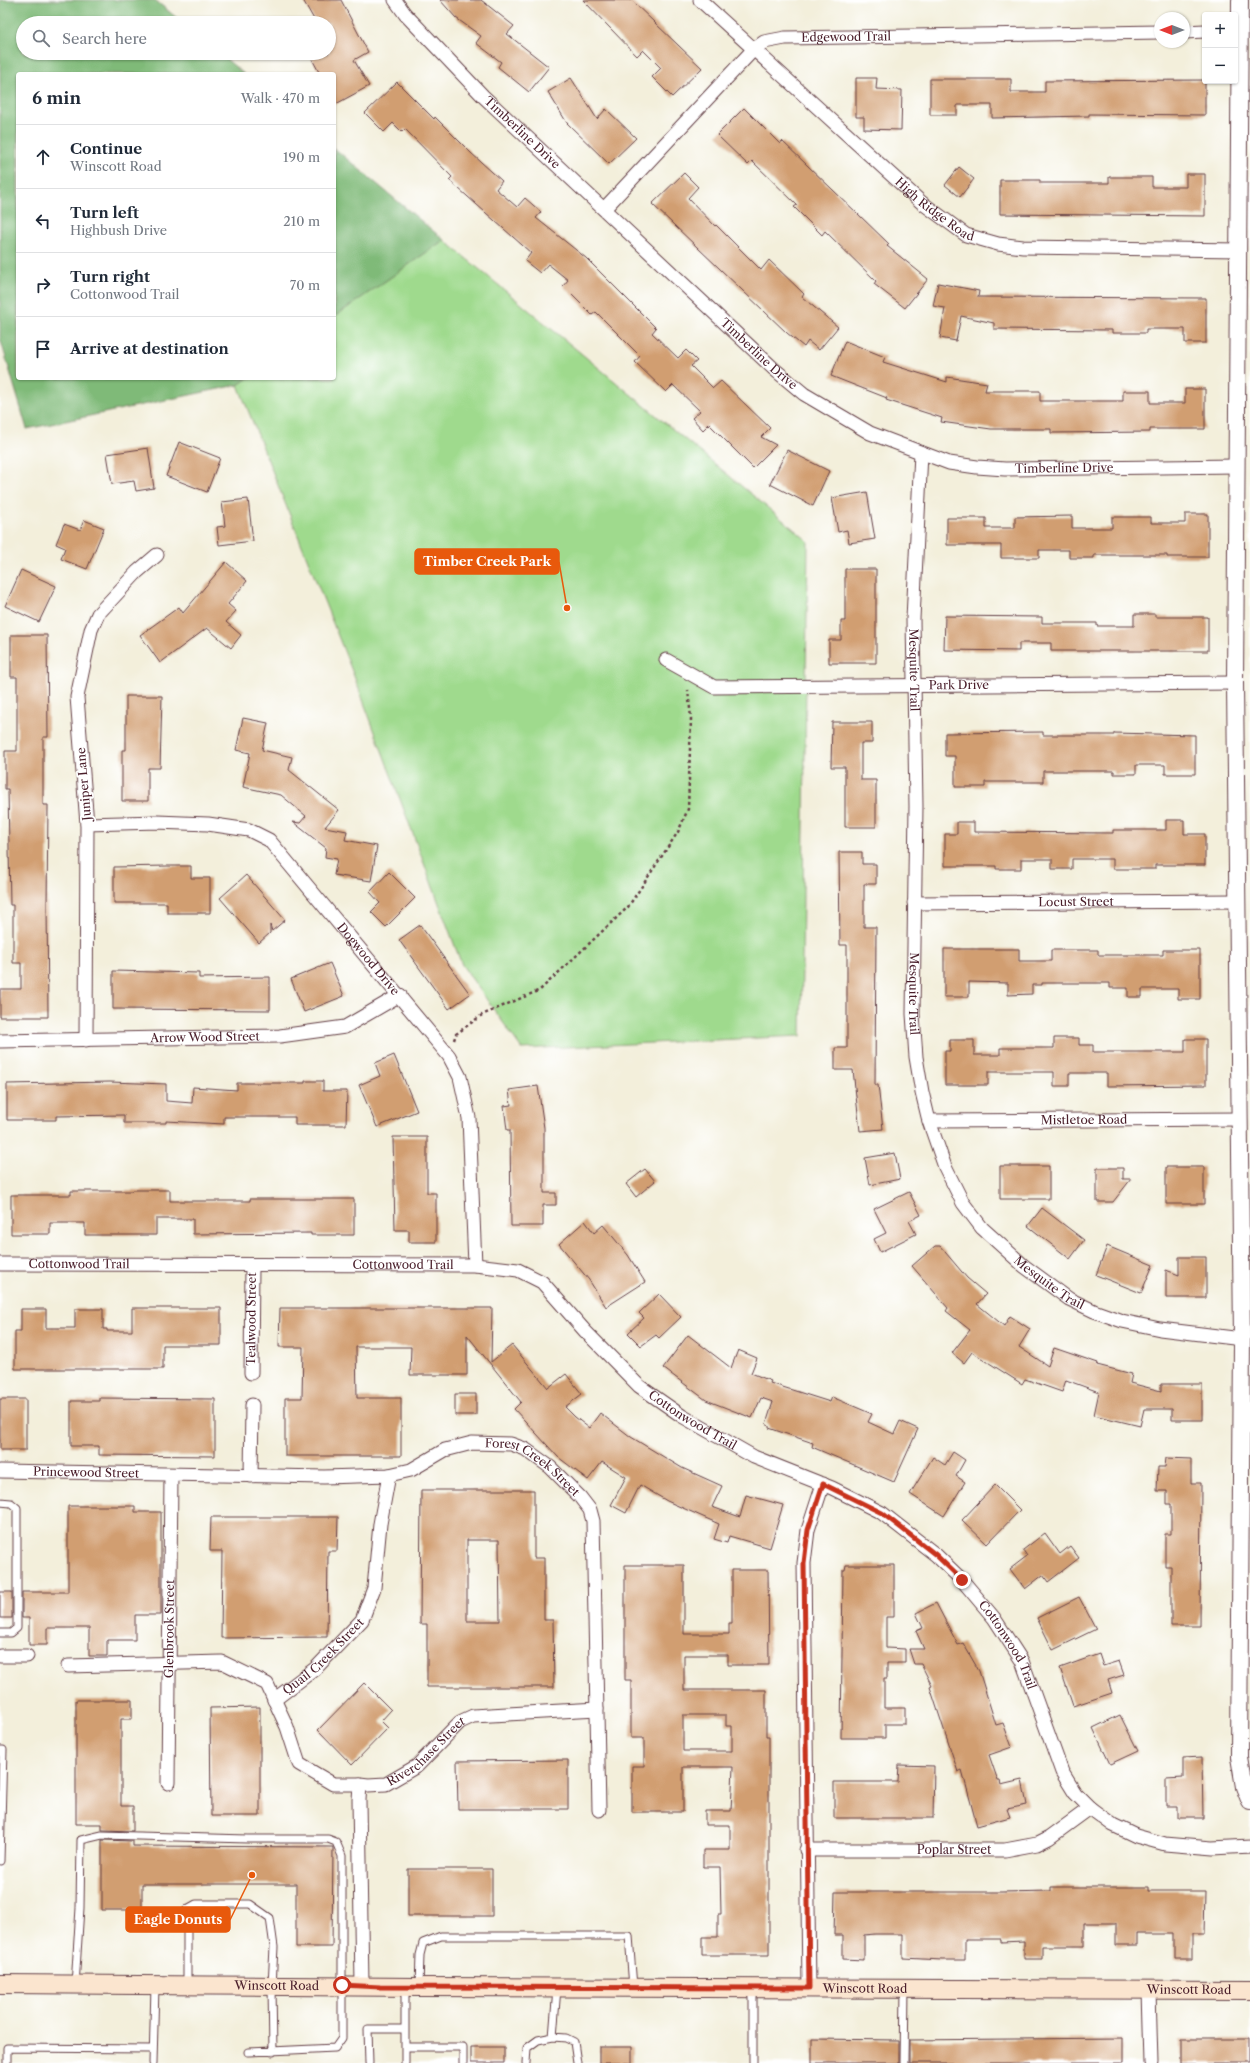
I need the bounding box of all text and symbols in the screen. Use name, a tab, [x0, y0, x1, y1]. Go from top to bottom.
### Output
north arrow	[1154, 12, 1190, 48]
map controls	[1202, 12, 1238, 84]
button: +	[1202, 12, 1238, 48]
search box	[16, 16, 336, 60]
icon: search	[30, 27, 52, 49]
street label: Edgewood Trail	[801, 28, 892, 45]
text: Search here	[62, 29, 147, 48]
button: −	[1202, 48, 1238, 84]
text: 6 min	[32, 88, 81, 108]
text: Walk · 470 m	[241, 90, 320, 106]
street label: Timberline Drive	[481, 93, 564, 172]
text: Continue	[70, 139, 142, 158]
icon: ahead	[32, 146, 54, 168]
text: 190 m	[283, 149, 320, 165]
text: Winscott Road	[70, 158, 162, 174]
street label: High Ridge Road	[892, 174, 977, 244]
text: Turn left	[70, 203, 139, 222]
icon: left	[32, 210, 54, 232]
text: 210 m	[283, 213, 320, 229]
text: Highbush Drive	[70, 222, 167, 238]
text: Turn right	[70, 267, 150, 286]
icon: right	[32, 274, 54, 296]
text: 70 m	[290, 277, 320, 293]
text: Cottonwood Trail	[70, 286, 179, 302]
street label: Timberline Drive	[718, 315, 801, 392]
icon: arrive	[32, 338, 54, 360]
text: Arrive at destination	[70, 339, 229, 358]
street label: Timberline Drive	[1015, 460, 1114, 476]
callout: Timber Creek Park	[415, 549, 559, 574]
text: Timber Creek Park	[423, 553, 551, 569]
street label: Mesquite Trail	[906, 628, 922, 712]
street label: Park Drive	[929, 677, 989, 692]
street label: Juniper Lane	[73, 747, 94, 823]
street label: Locust Street	[1038, 894, 1115, 909]
street label: Dogwood Drive	[334, 920, 403, 998]
street label: Mesquite Trail	[906, 952, 922, 1036]
street label: Arrow Wood Street	[149, 1028, 261, 1045]
street label: Mistletoe Road	[1041, 1112, 1128, 1127]
street label: Mesquite Trail	[1011, 1253, 1087, 1312]
street label: Cottonwood Trail	[28, 1256, 130, 1271]
street label: Cottonwood Trail	[352, 1257, 454, 1272]
street label: Tealwood Street	[243, 1272, 259, 1366]
street label: Cottonwood Trail	[646, 1387, 740, 1453]
street label: Forest Creek Street	[485, 1435, 583, 1500]
street label: Princewood Street	[33, 1464, 140, 1481]
route end	[953, 1571, 971, 1589]
street label: Glenbrook Street	[161, 1579, 177, 1678]
street label: Cottonwood Trail	[976, 1597, 1040, 1692]
street label: Quail Creek Street	[280, 1614, 367, 1698]
street label: Riverchase Street	[384, 1713, 468, 1789]
street label: Poplar Street	[917, 1842, 992, 1857]
callout: Eagle Donuts	[126, 1907, 230, 1932]
text: Eagle Donuts	[134, 1911, 222, 1927]
route start	[333, 1976, 351, 1994]
street label: Winscott Road	[234, 1978, 320, 1993]
street label: Winscott Road	[822, 1980, 908, 1996]
street label: Winscott Road	[1146, 1982, 1232, 1997]

